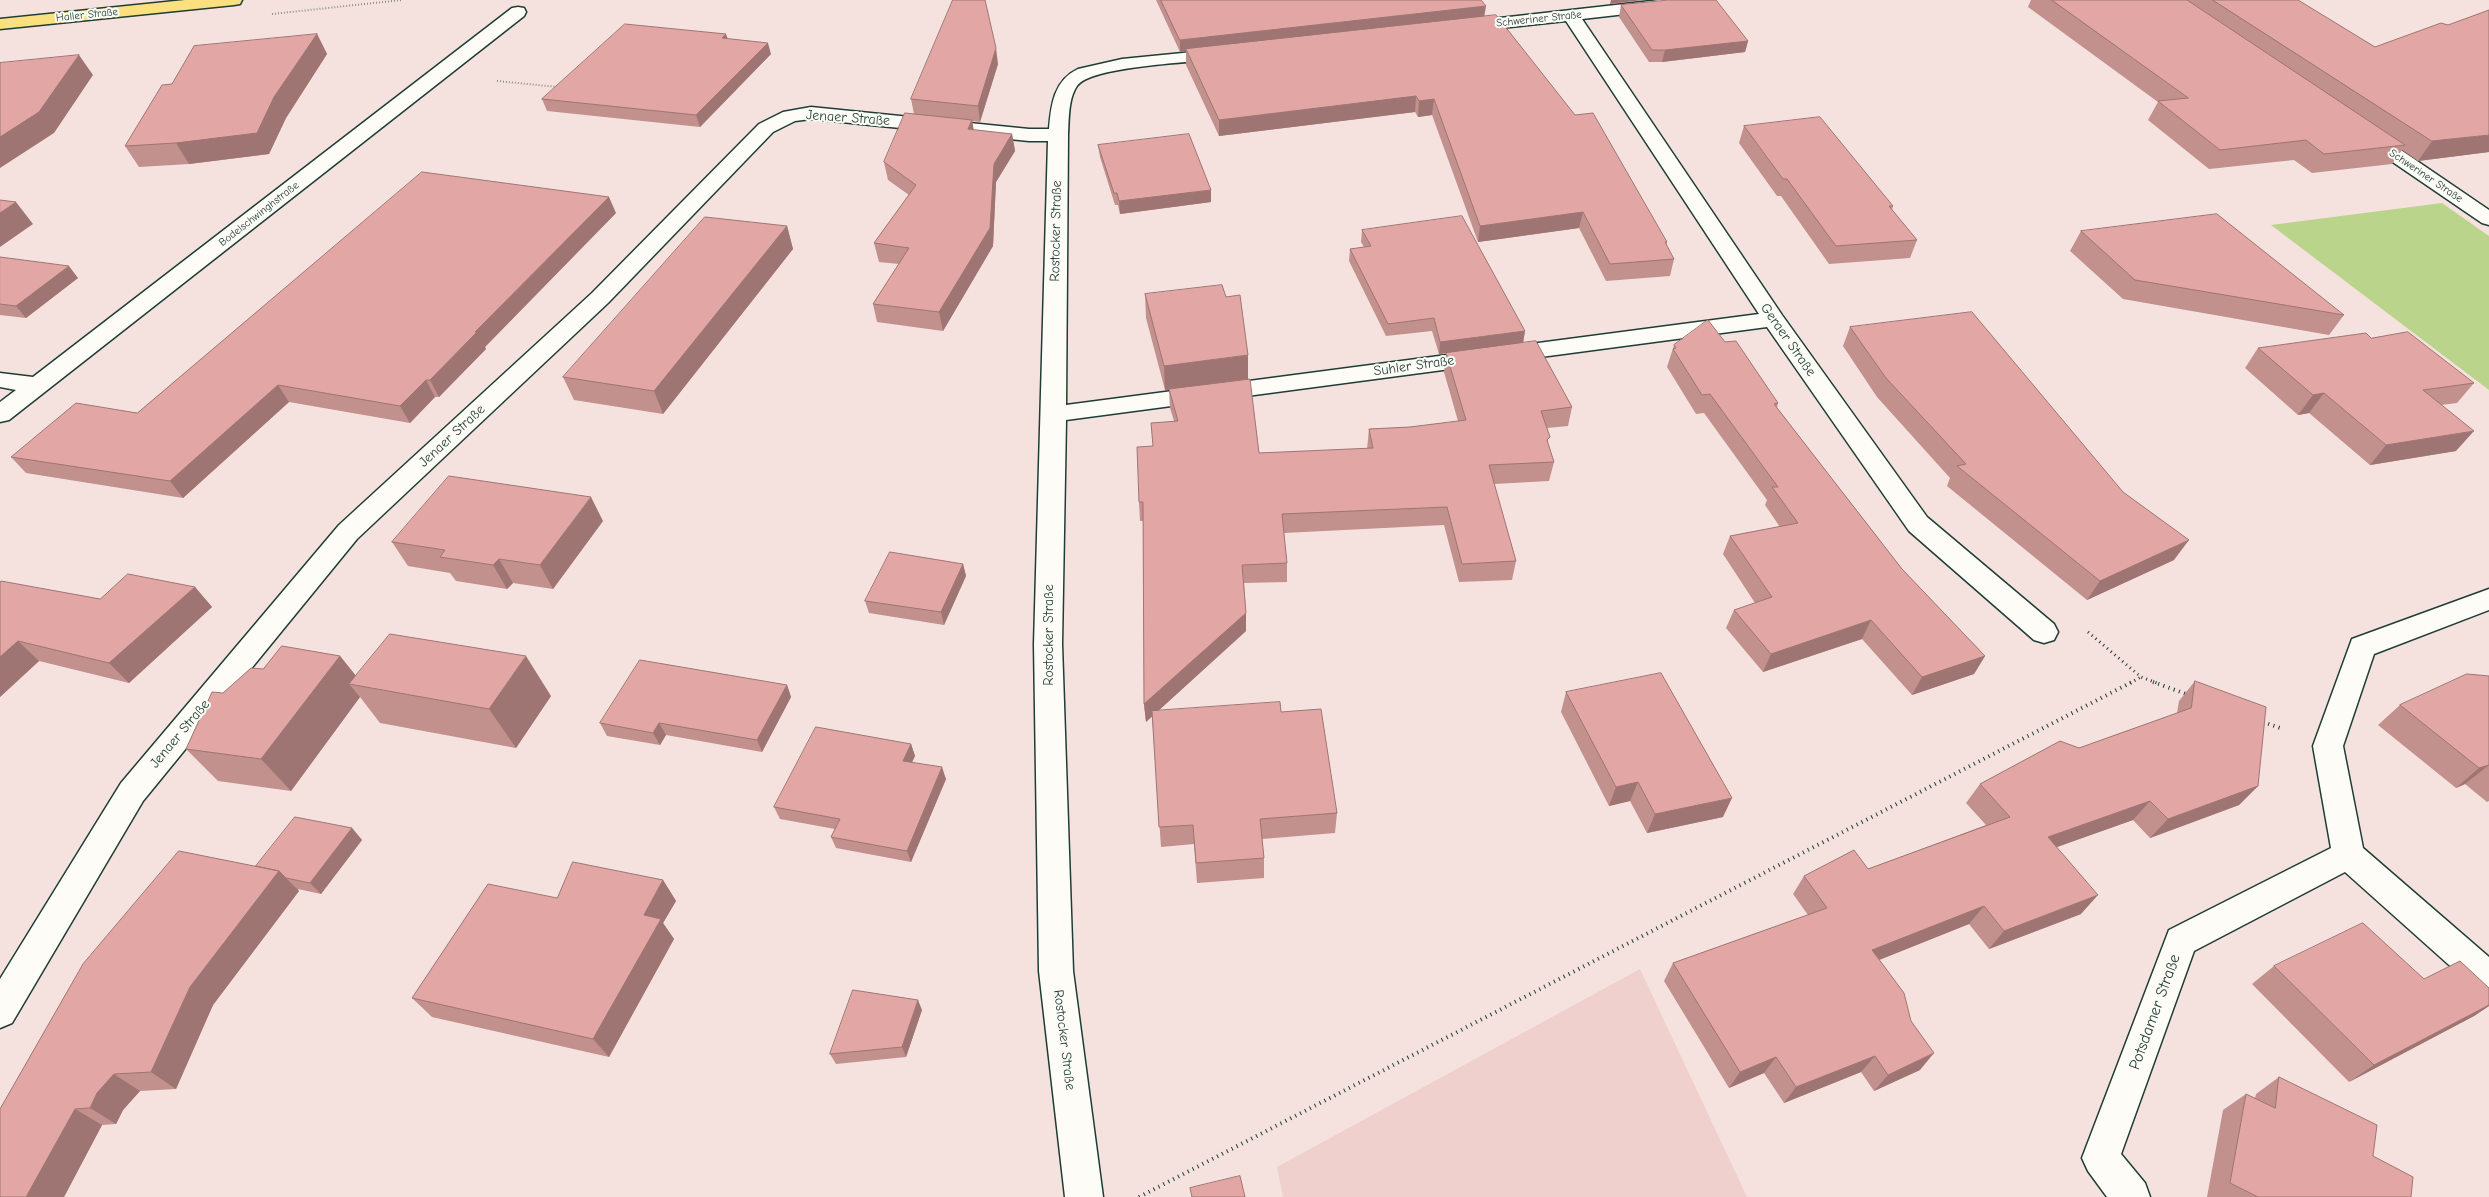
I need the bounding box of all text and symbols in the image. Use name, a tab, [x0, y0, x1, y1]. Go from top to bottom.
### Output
street label: Haller Straße	[55, 5, 119, 25]
street label: Schweriner Straße	[1496, 8, 1582, 30]
street label: Jenaer Straße	[805, 107, 891, 129]
street label: Schweriner Straße	[2387, 146, 2465, 206]
street label: Bodelschwinghstraße	[216, 179, 302, 249]
street label: Rostocker Straße	[1047, 180, 1065, 282]
street label: Geraer Straße	[1757, 300, 1819, 380]
street label: Suhler Straße	[1373, 352, 1455, 380]
street label: Jenaer Straße	[415, 401, 489, 471]
street label: Rostocker Straße	[1041, 584, 1057, 686]
street label: Jenaer Straße	[146, 696, 214, 772]
street label: Potsdamer Straße	[2125, 952, 2185, 1072]
street label: Rostocker Straße	[1049, 989, 1079, 1091]

